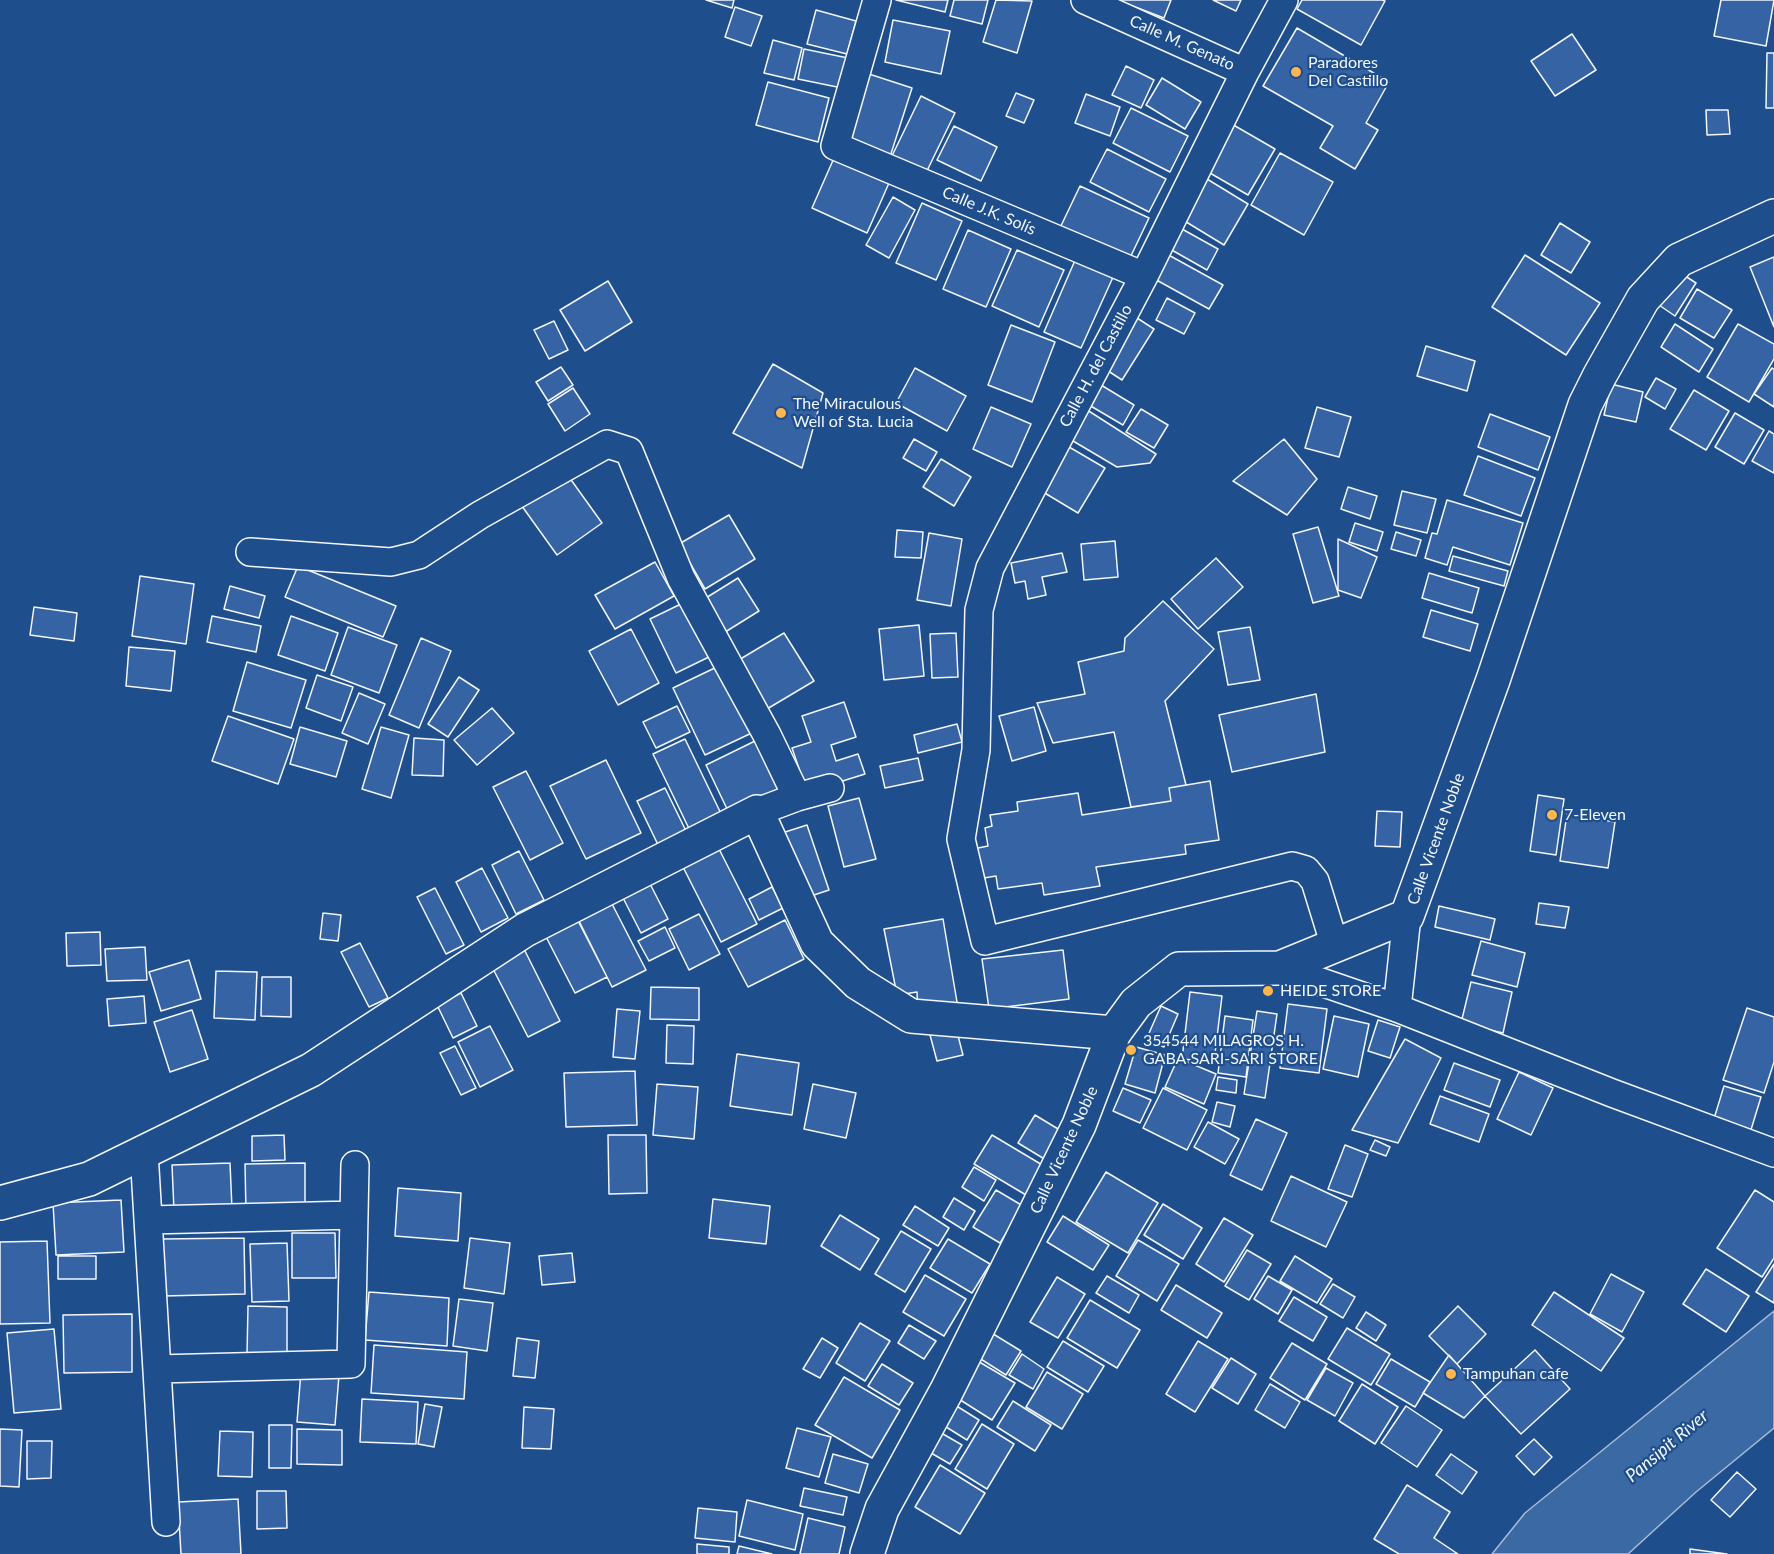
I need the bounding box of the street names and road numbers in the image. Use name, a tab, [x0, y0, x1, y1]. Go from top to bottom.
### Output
street label: Calle M. Genato	[1126, 11, 1238, 75]
street label: Calle J.K. Solís	[939, 183, 1039, 239]
street label: Calle H. del Castillo	[1056, 301, 1136, 431]
street label: Calle Vicente Noble	[1403, 771, 1469, 907]
street label: Calle Vicente Noble	[1026, 1083, 1102, 1217]

